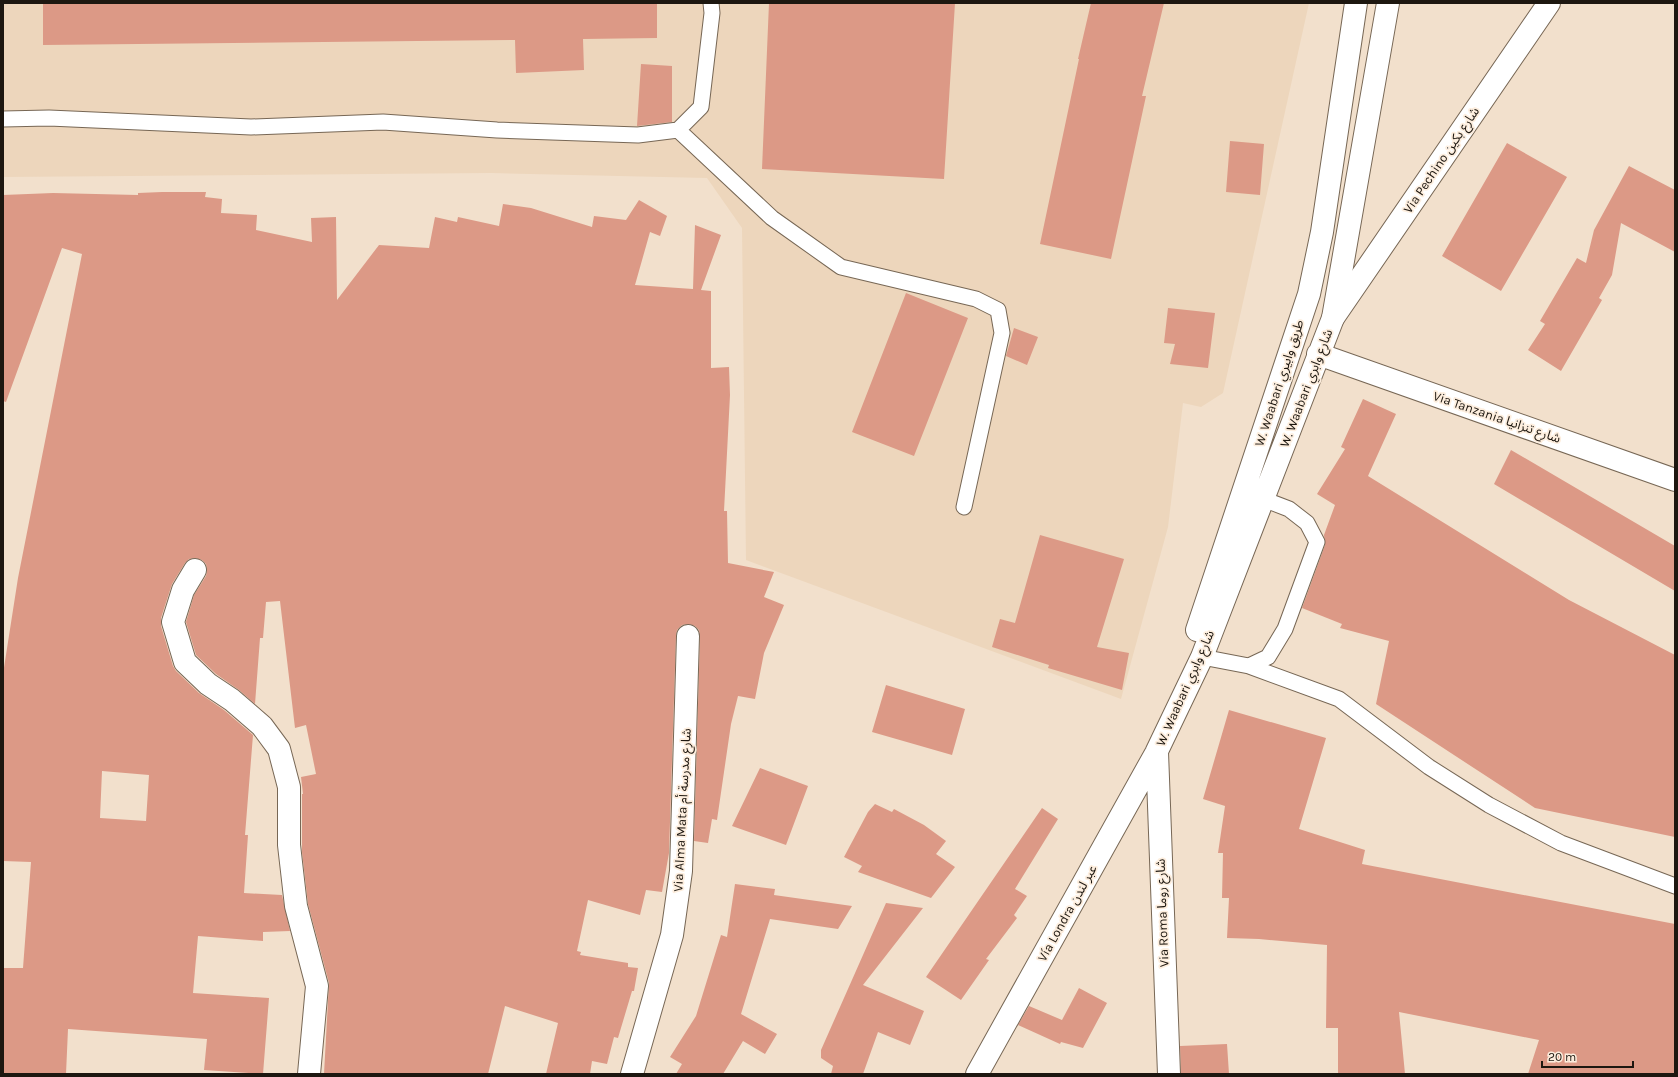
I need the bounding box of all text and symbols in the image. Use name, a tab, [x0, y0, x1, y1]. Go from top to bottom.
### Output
street label: Via Pechino شارع بكين	[1400, 104, 1485, 218]
street label: W. Waabari طريق وابيري	[1251, 318, 1310, 449]
street label: W. Waabari شارع وابري	[1277, 327, 1338, 450]
street label: Via Tanzania شارع تنزانيا	[1430, 388, 1563, 449]
street label: W. Waabari شارع وابري	[1153, 628, 1220, 749]
street label: Via Alma Mata شارع مدرسة أم	[670, 728, 697, 892]
street label: Via Roma شارع روما	[1153, 858, 1174, 967]
street label: Vía Londra عبر لندن	[1034, 862, 1101, 964]
scale bar	[1542, 1043, 1633, 1069]
text: 20 m	[1548, 1050, 1576, 1064]

